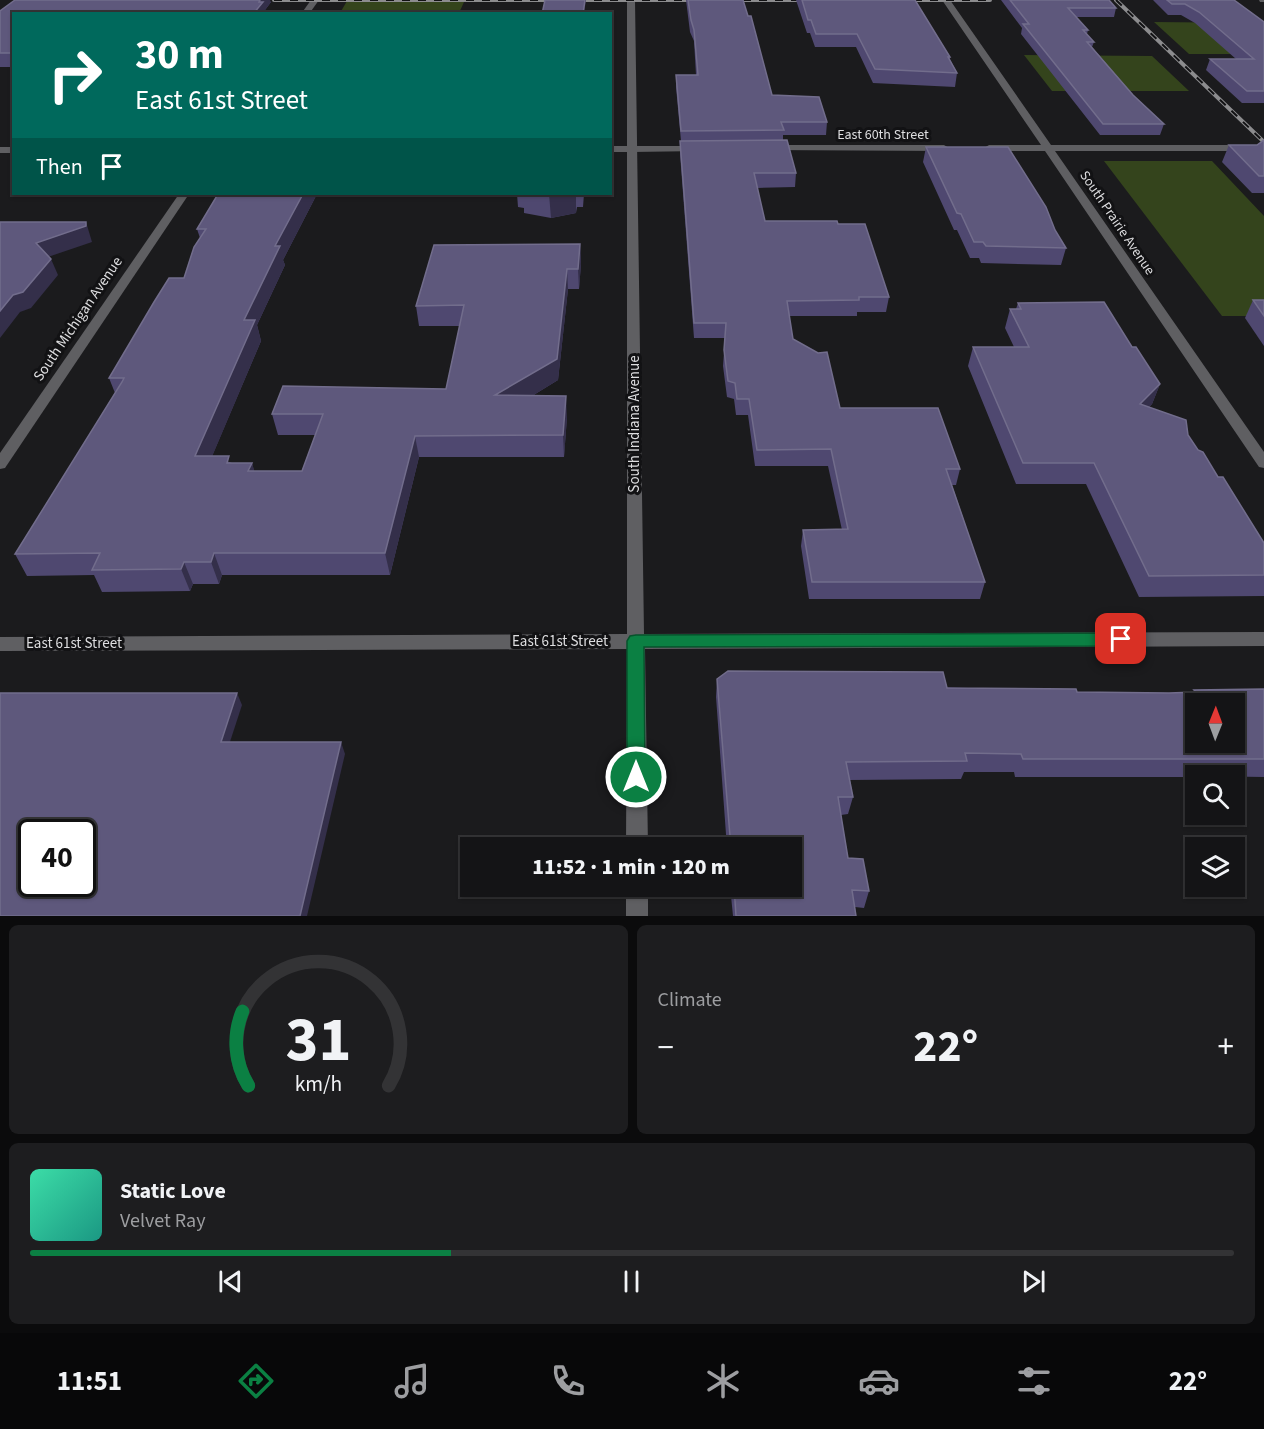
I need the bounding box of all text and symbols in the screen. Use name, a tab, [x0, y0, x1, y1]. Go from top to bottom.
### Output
text: 30 m	[135, 25, 224, 85]
icon: right	[36, 36, 114, 114]
text: East 61st Street	[135, 81, 308, 120]
street label: East 60th Street	[837, 125, 929, 145]
icon: arrive	[95, 150, 128, 183]
text: Then	[36, 151, 83, 183]
street label: South Prairie Avenue	[1075, 167, 1159, 279]
street label: South Michigan Avenue	[28, 253, 128, 385]
street label: South Indiana Avenue	[624, 355, 645, 493]
pin	[1095, 613, 1146, 664]
icon: arrive	[1104, 622, 1137, 655]
street label: East 61st Street	[512, 631, 608, 652]
street label: East 61st Street	[26, 633, 122, 654]
north arrow	[1185, 693, 1245, 753]
map controls	[1185, 693, 1245, 897]
position arrow	[604, 745, 668, 809]
button: search	[1185, 765, 1245, 825]
speed limit sign: 40	[18, 819, 96, 897]
button: layers	[1185, 837, 1245, 897]
text: 11:52 · 1 min · 120 m	[532, 851, 730, 883]
text: Climate	[658, 986, 722, 1014]
text: 31	[285, 996, 351, 1085]
text: 22°	[913, 1015, 978, 1079]
text: −	[658, 1024, 674, 1071]
text: +	[1218, 1024, 1234, 1071]
text: km/h	[294, 1070, 342, 1101]
text: Static Love	[120, 1175, 226, 1207]
text: Velvet Ray	[120, 1207, 206, 1235]
icon: previous	[214, 1265, 247, 1298]
icon: pause	[615, 1265, 648, 1298]
icon: next	[1017, 1265, 1050, 1298]
icon: directions	[235, 1360, 277, 1402]
icon: music	[391, 1360, 433, 1402]
icon: phone	[547, 1360, 589, 1402]
icon: climate	[702, 1360, 744, 1402]
icon: car	[858, 1360, 900, 1402]
icon: filters	[1013, 1360, 1055, 1402]
text: 11:51	[57, 1362, 122, 1401]
text: 22°	[1169, 1362, 1207, 1401]

